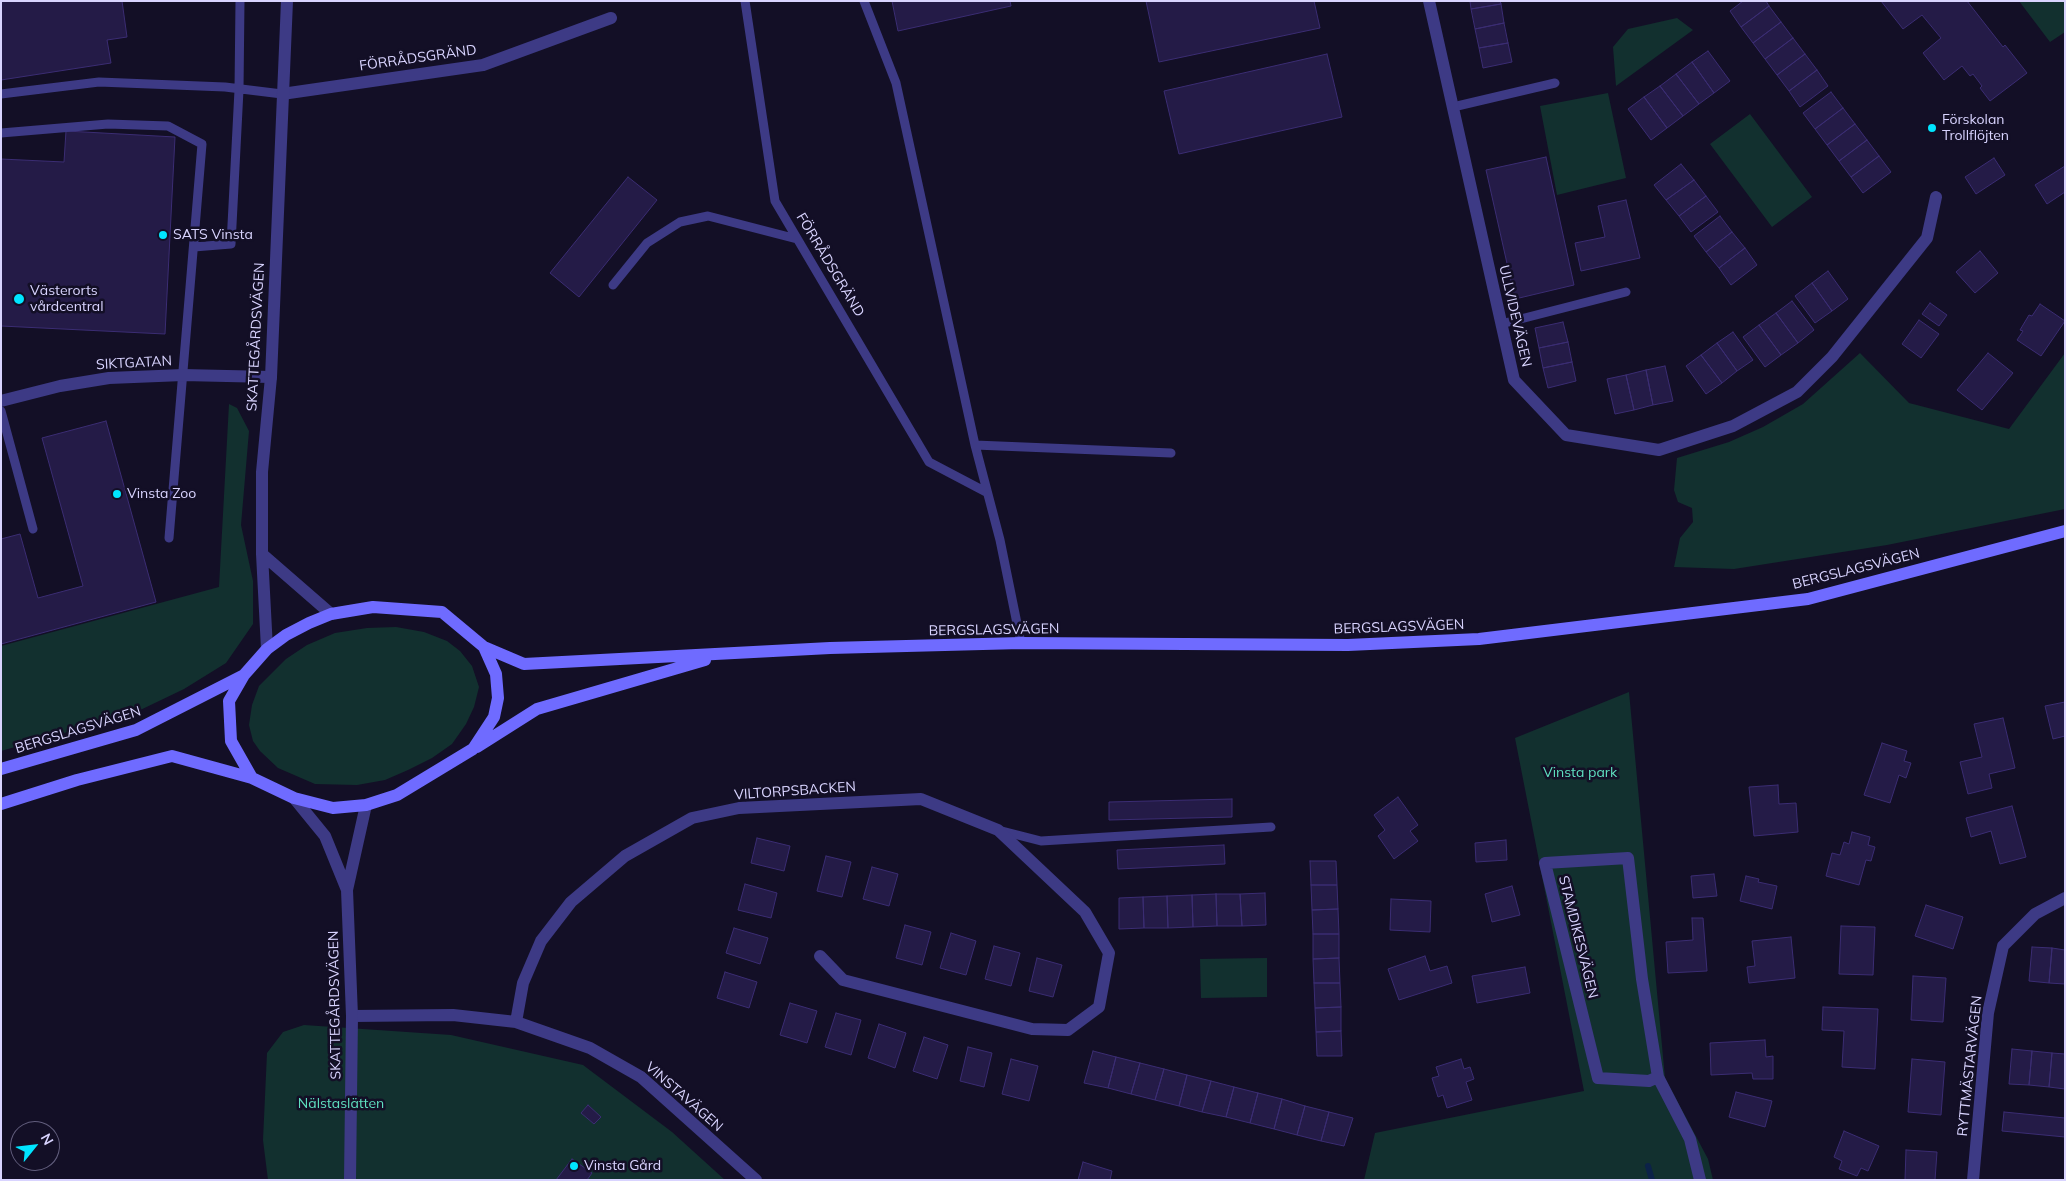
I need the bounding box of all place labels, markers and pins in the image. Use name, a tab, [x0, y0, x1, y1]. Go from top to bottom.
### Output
place label: Förskolan Trollflöjten	[1942, 112, 2009, 144]
marker: Förskolan Trollflöjten	[1926, 122, 1938, 134]
place label: SATS Vinsta	[173, 227, 253, 243]
marker: SATS Vinsta	[157, 229, 169, 241]
place label: Västerorts vårdcentral	[30, 283, 103, 316]
marker: Västerorts vårdcentral	[12, 292, 26, 306]
place label: Vinsta Zoo	[127, 486, 196, 502]
marker: Vinsta Zoo	[111, 488, 123, 500]
place label: Vinsta Gård	[584, 1158, 661, 1174]
marker: Vinsta Gård	[568, 1160, 580, 1172]

